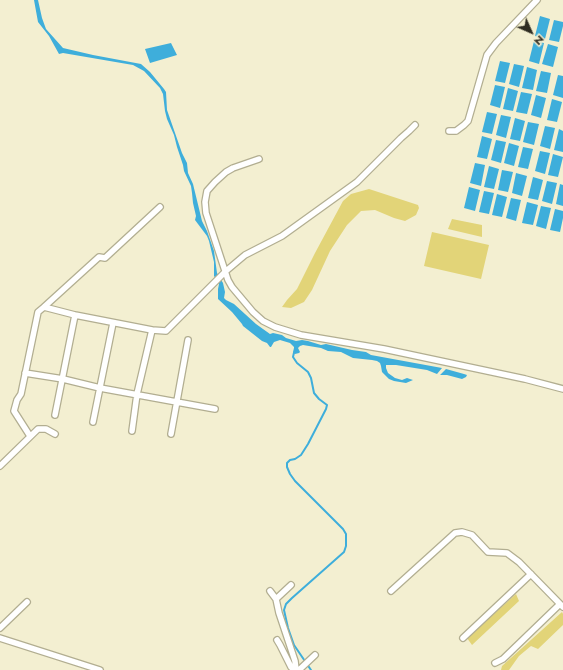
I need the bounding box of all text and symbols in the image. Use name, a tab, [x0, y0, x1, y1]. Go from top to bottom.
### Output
north arrow	[511, 12, 551, 52]
text: N	[531, 32, 548, 49]

